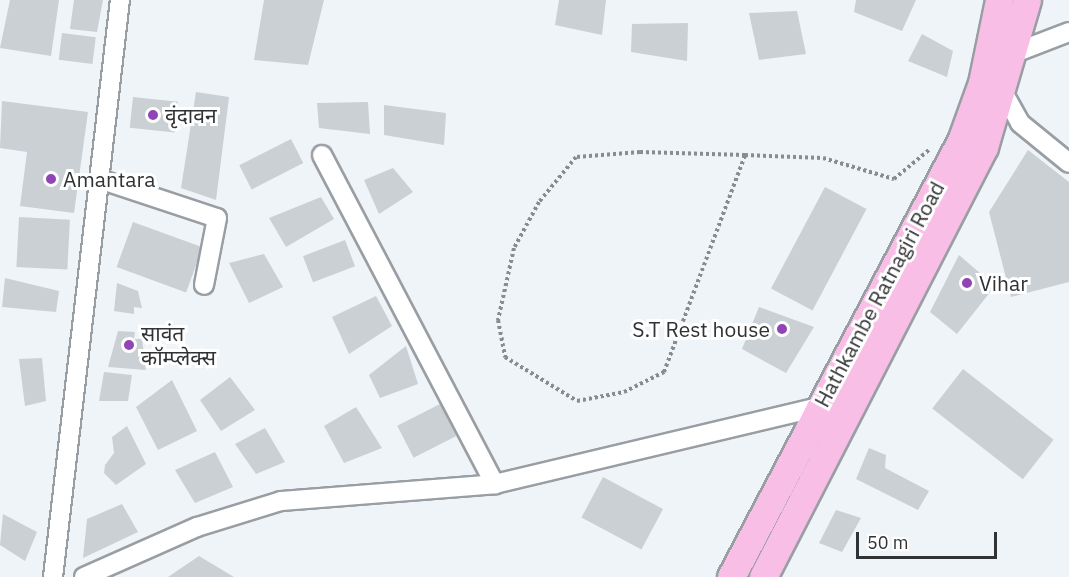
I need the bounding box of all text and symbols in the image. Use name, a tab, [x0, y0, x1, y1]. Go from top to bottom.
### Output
place label: वृंदावन	[165, 102, 217, 128]
marker: वृंदावन	[146, 108, 160, 122]
place label: Amantara	[63, 166, 155, 192]
marker: Amantara	[44, 172, 58, 186]
street label: Hathkambe Ratnagiri Road	[809, 177, 949, 411]
place label: Vihar	[979, 270, 1028, 296]
marker: Vihar	[960, 276, 974, 290]
place label: S.T Rest house	[632, 316, 770, 342]
place label: सावंत कॉम्प्लेक्स	[141, 320, 216, 370]
marker: S.T Rest house	[775, 322, 789, 336]
marker: सावंत कॉम्प्लेक्स	[122, 338, 136, 352]
scale bar	[859, 520, 1000, 558]
text: 50 m	[867, 531, 909, 554]

